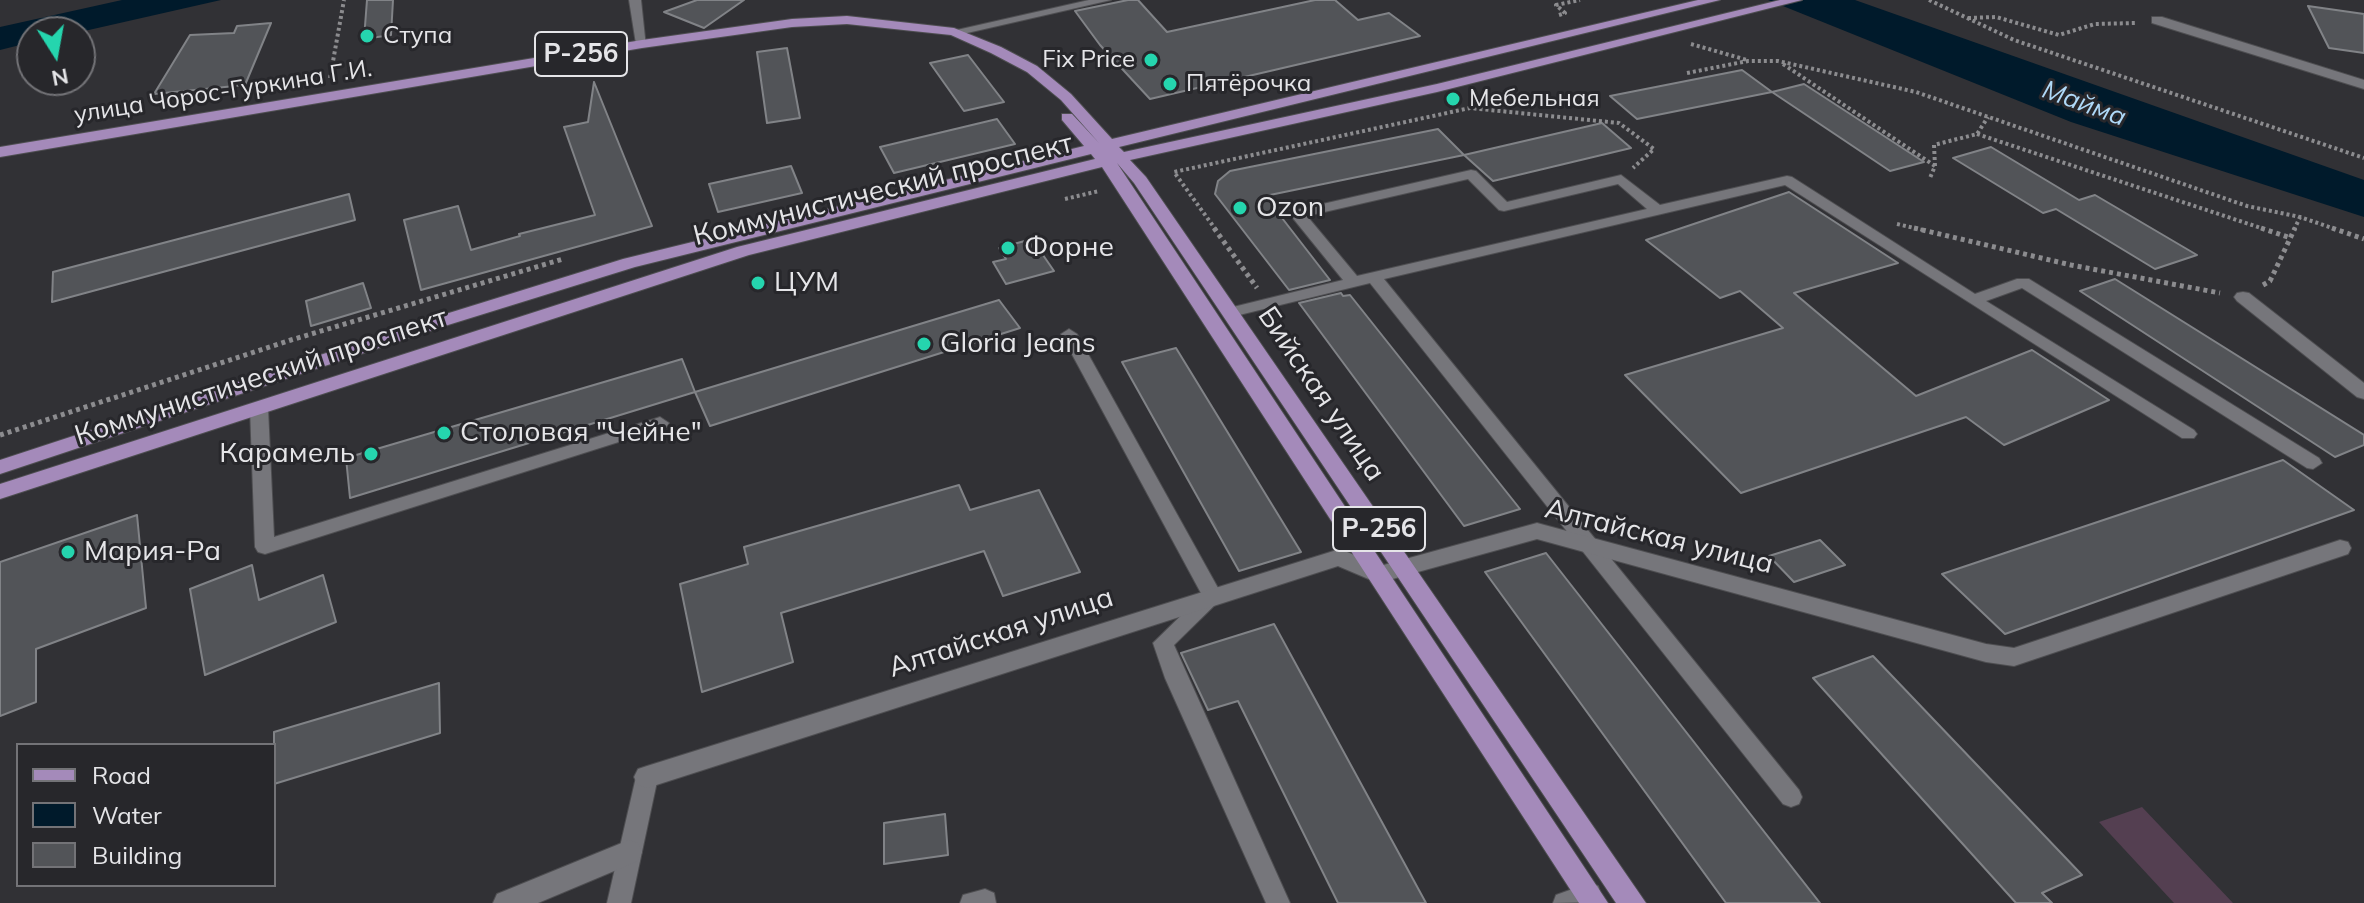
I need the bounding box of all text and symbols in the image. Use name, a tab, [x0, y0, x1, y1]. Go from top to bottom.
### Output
north arrow	[16, 16, 96, 96]
place label: Ступа	[383, 22, 452, 50]
marker: Ступа	[358, 27, 376, 45]
road number: Р-256	[535, 32, 627, 76]
place label: Fix Price	[1042, 46, 1135, 74]
marker: Fix Price	[1142, 51, 1160, 69]
street label: улица Чорос-Гуркина Г.И.	[72, 54, 374, 130]
text: N	[49, 62, 71, 93]
place label: Пятёрочка	[1186, 70, 1311, 98]
water label: Майма	[2038, 74, 2130, 134]
marker: Пятёрочка	[1161, 75, 1179, 93]
place label: Мебельная	[1469, 85, 1600, 113]
marker: Мебельная	[1444, 90, 1462, 108]
street label: Коммунистический проспект	[690, 127, 1076, 253]
place label: Ozon	[1256, 191, 1324, 225]
marker: Ozon	[1231, 199, 1249, 217]
place label: Форне	[1024, 231, 1114, 265]
marker: Форне	[999, 239, 1017, 257]
place label: ЦУМ	[774, 266, 839, 300]
marker: ЦУМ	[749, 274, 767, 292]
street label: Коммунистический проспект	[71, 301, 451, 453]
street label: Бийская улица	[1250, 301, 1392, 487]
place label: Gloria Jeans	[940, 327, 1096, 361]
marker: Gloria Jeans	[915, 335, 933, 353]
place label: Столовая "Чейне"	[460, 416, 702, 450]
marker: Столовая "Чейне"	[435, 424, 453, 442]
place label: Карамель	[219, 437, 355, 471]
marker: Карамель	[362, 445, 380, 463]
street label: Алтайская улица	[1541, 492, 1777, 582]
road number: Р-256	[1333, 507, 1425, 551]
place label: Мария-Ра	[84, 535, 221, 569]
marker: Мария-Ра	[59, 543, 77, 561]
street label: Алтайская улица	[885, 581, 1117, 685]
legend	[16, 743, 276, 887]
text: Road	[92, 760, 151, 790]
text: Water	[92, 800, 162, 830]
text: Building	[92, 840, 182, 870]

